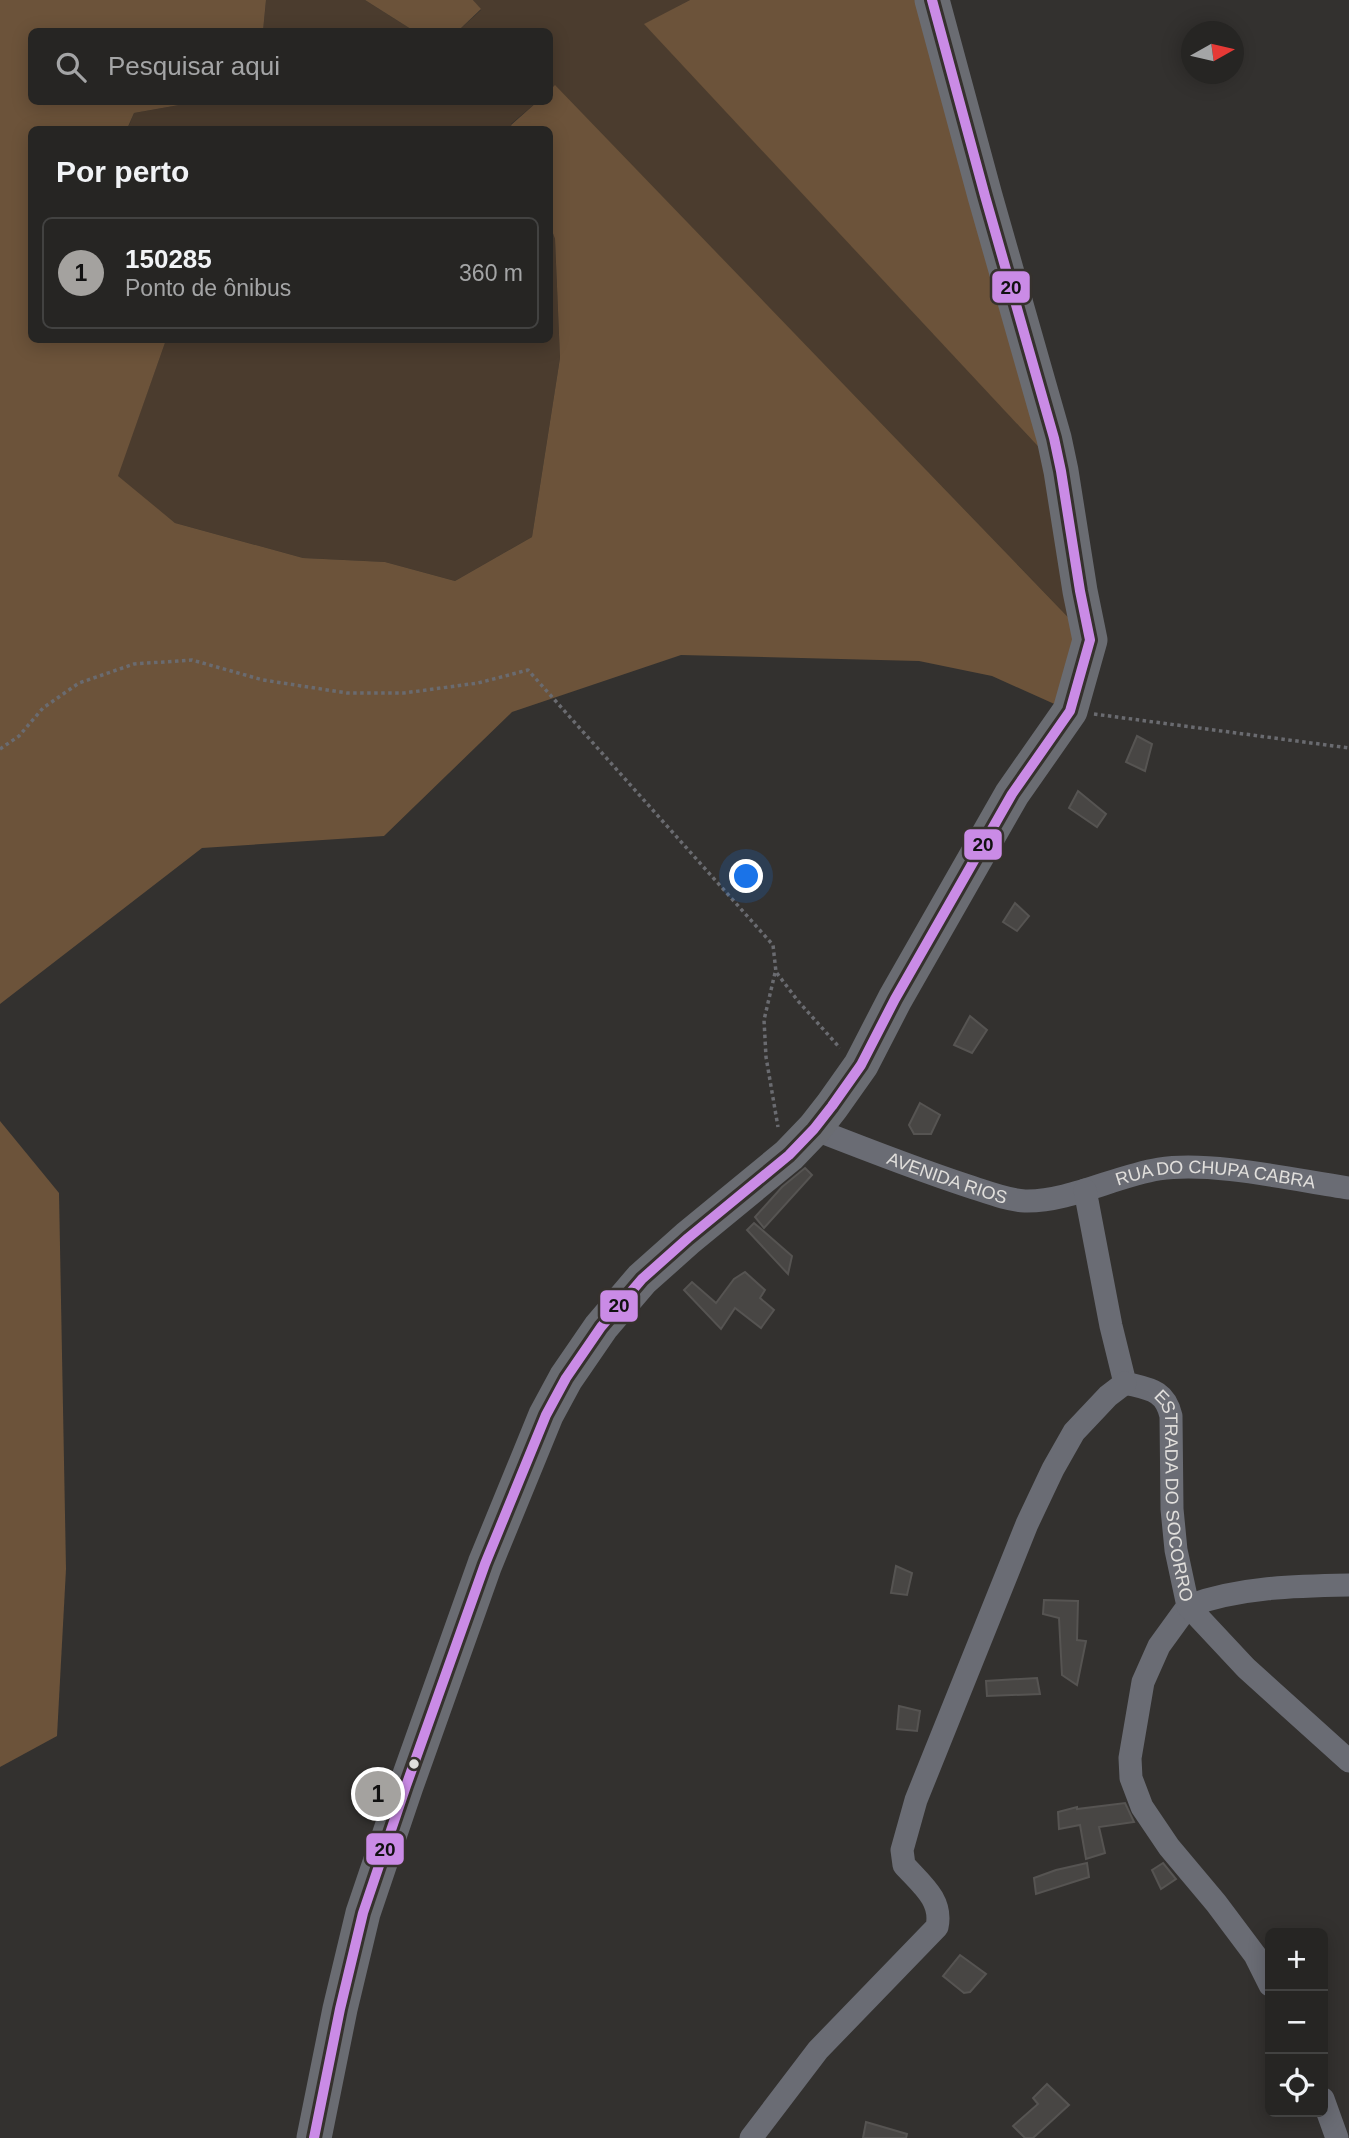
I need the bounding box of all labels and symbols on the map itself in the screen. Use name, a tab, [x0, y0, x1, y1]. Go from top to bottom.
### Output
north arrow	[1181, 21, 1244, 84]
line badge: 20	[991, 270, 1031, 304]
text: 20	[1000, 277, 1022, 298]
line badge: 20	[963, 828, 1003, 861]
text: 20	[972, 834, 994, 855]
your location	[729, 859, 763, 893]
street label: AVENIDA RIOS	[884, 1148, 1009, 1208]
street label: RUA DO CHUPA CABRA	[1113, 1157, 1317, 1192]
line badge: 20	[599, 1289, 639, 1323]
text: 20	[608, 1295, 630, 1316]
street label: ESTRADA DO SOCORRO	[1150, 1386, 1197, 1603]
unlabelled marker	[407, 1757, 421, 1771]
pin: 1	[355, 1768, 401, 1820]
line badge: 20	[365, 1832, 405, 1866]
text: 20	[374, 1839, 396, 1860]

